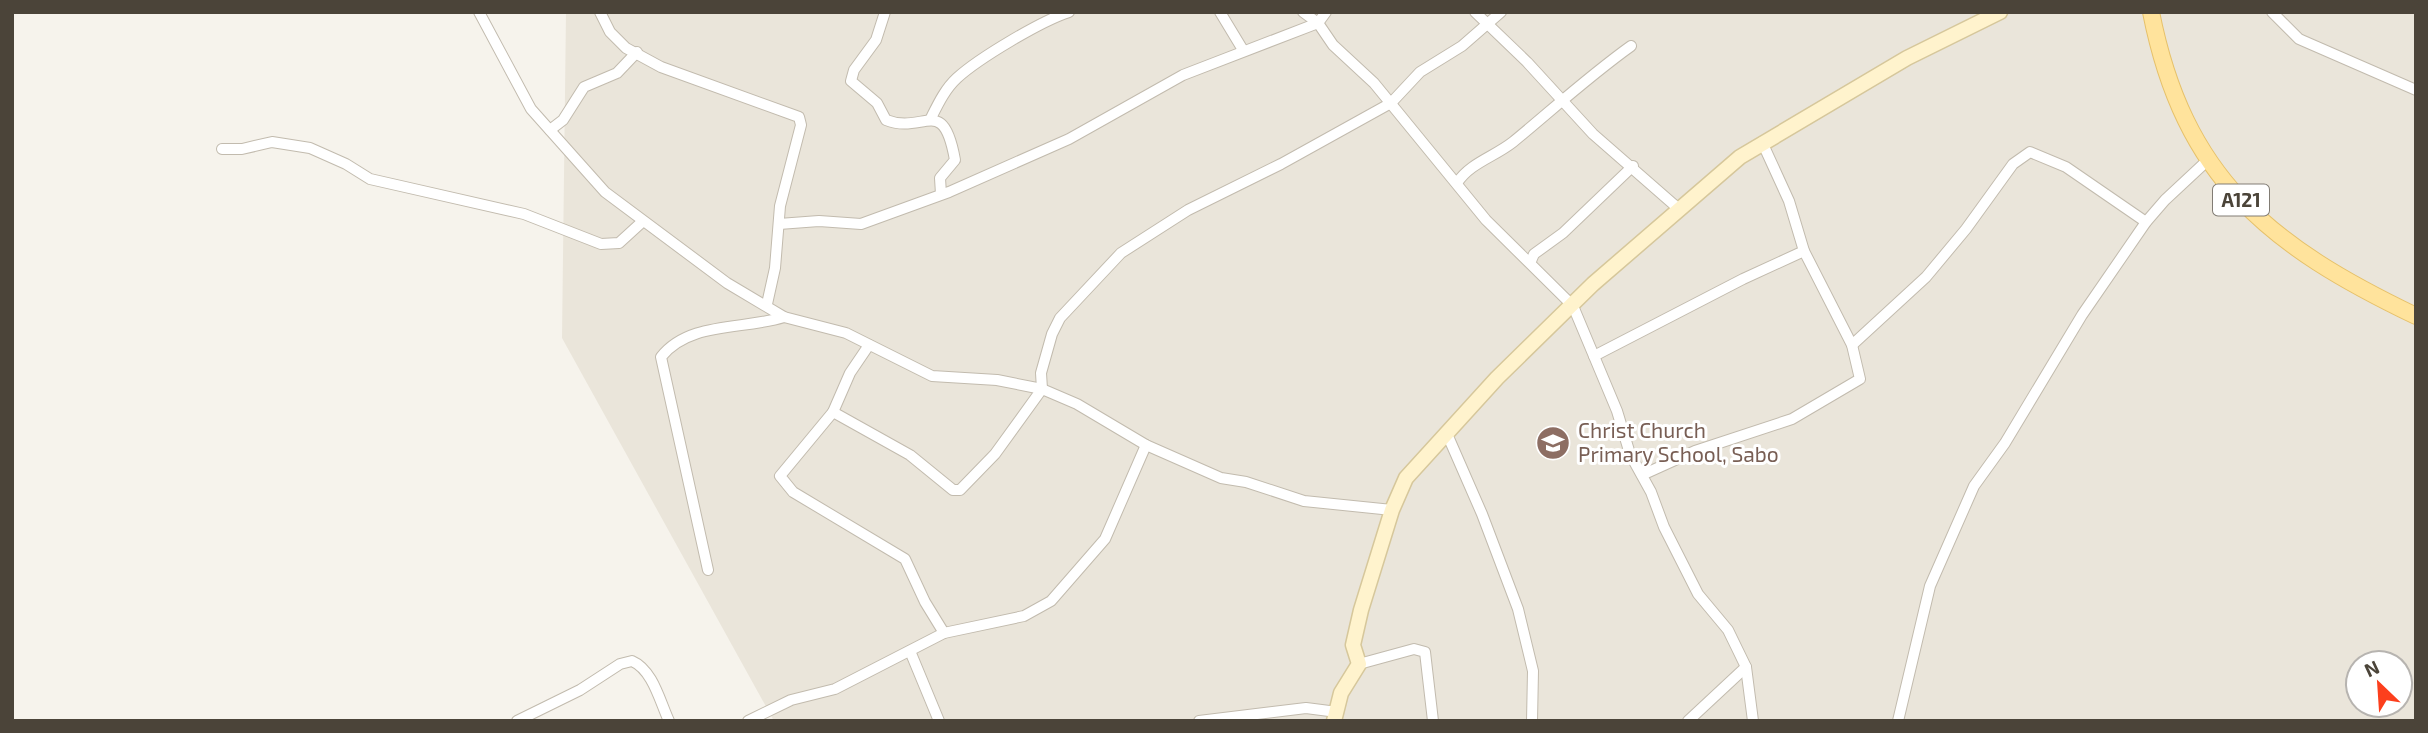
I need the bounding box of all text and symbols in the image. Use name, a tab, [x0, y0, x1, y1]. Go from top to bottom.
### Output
road number: A121	[2213, 184, 2269, 216]
place label: Christ Church Primary School, Sabo	[1578, 417, 1779, 466]
school or university icon: Christ Church Primary School, Sabo	[1534, 424, 1572, 462]
north arrow	[2344, 649, 2414, 719]
text: N	[2361, 655, 2383, 681]

